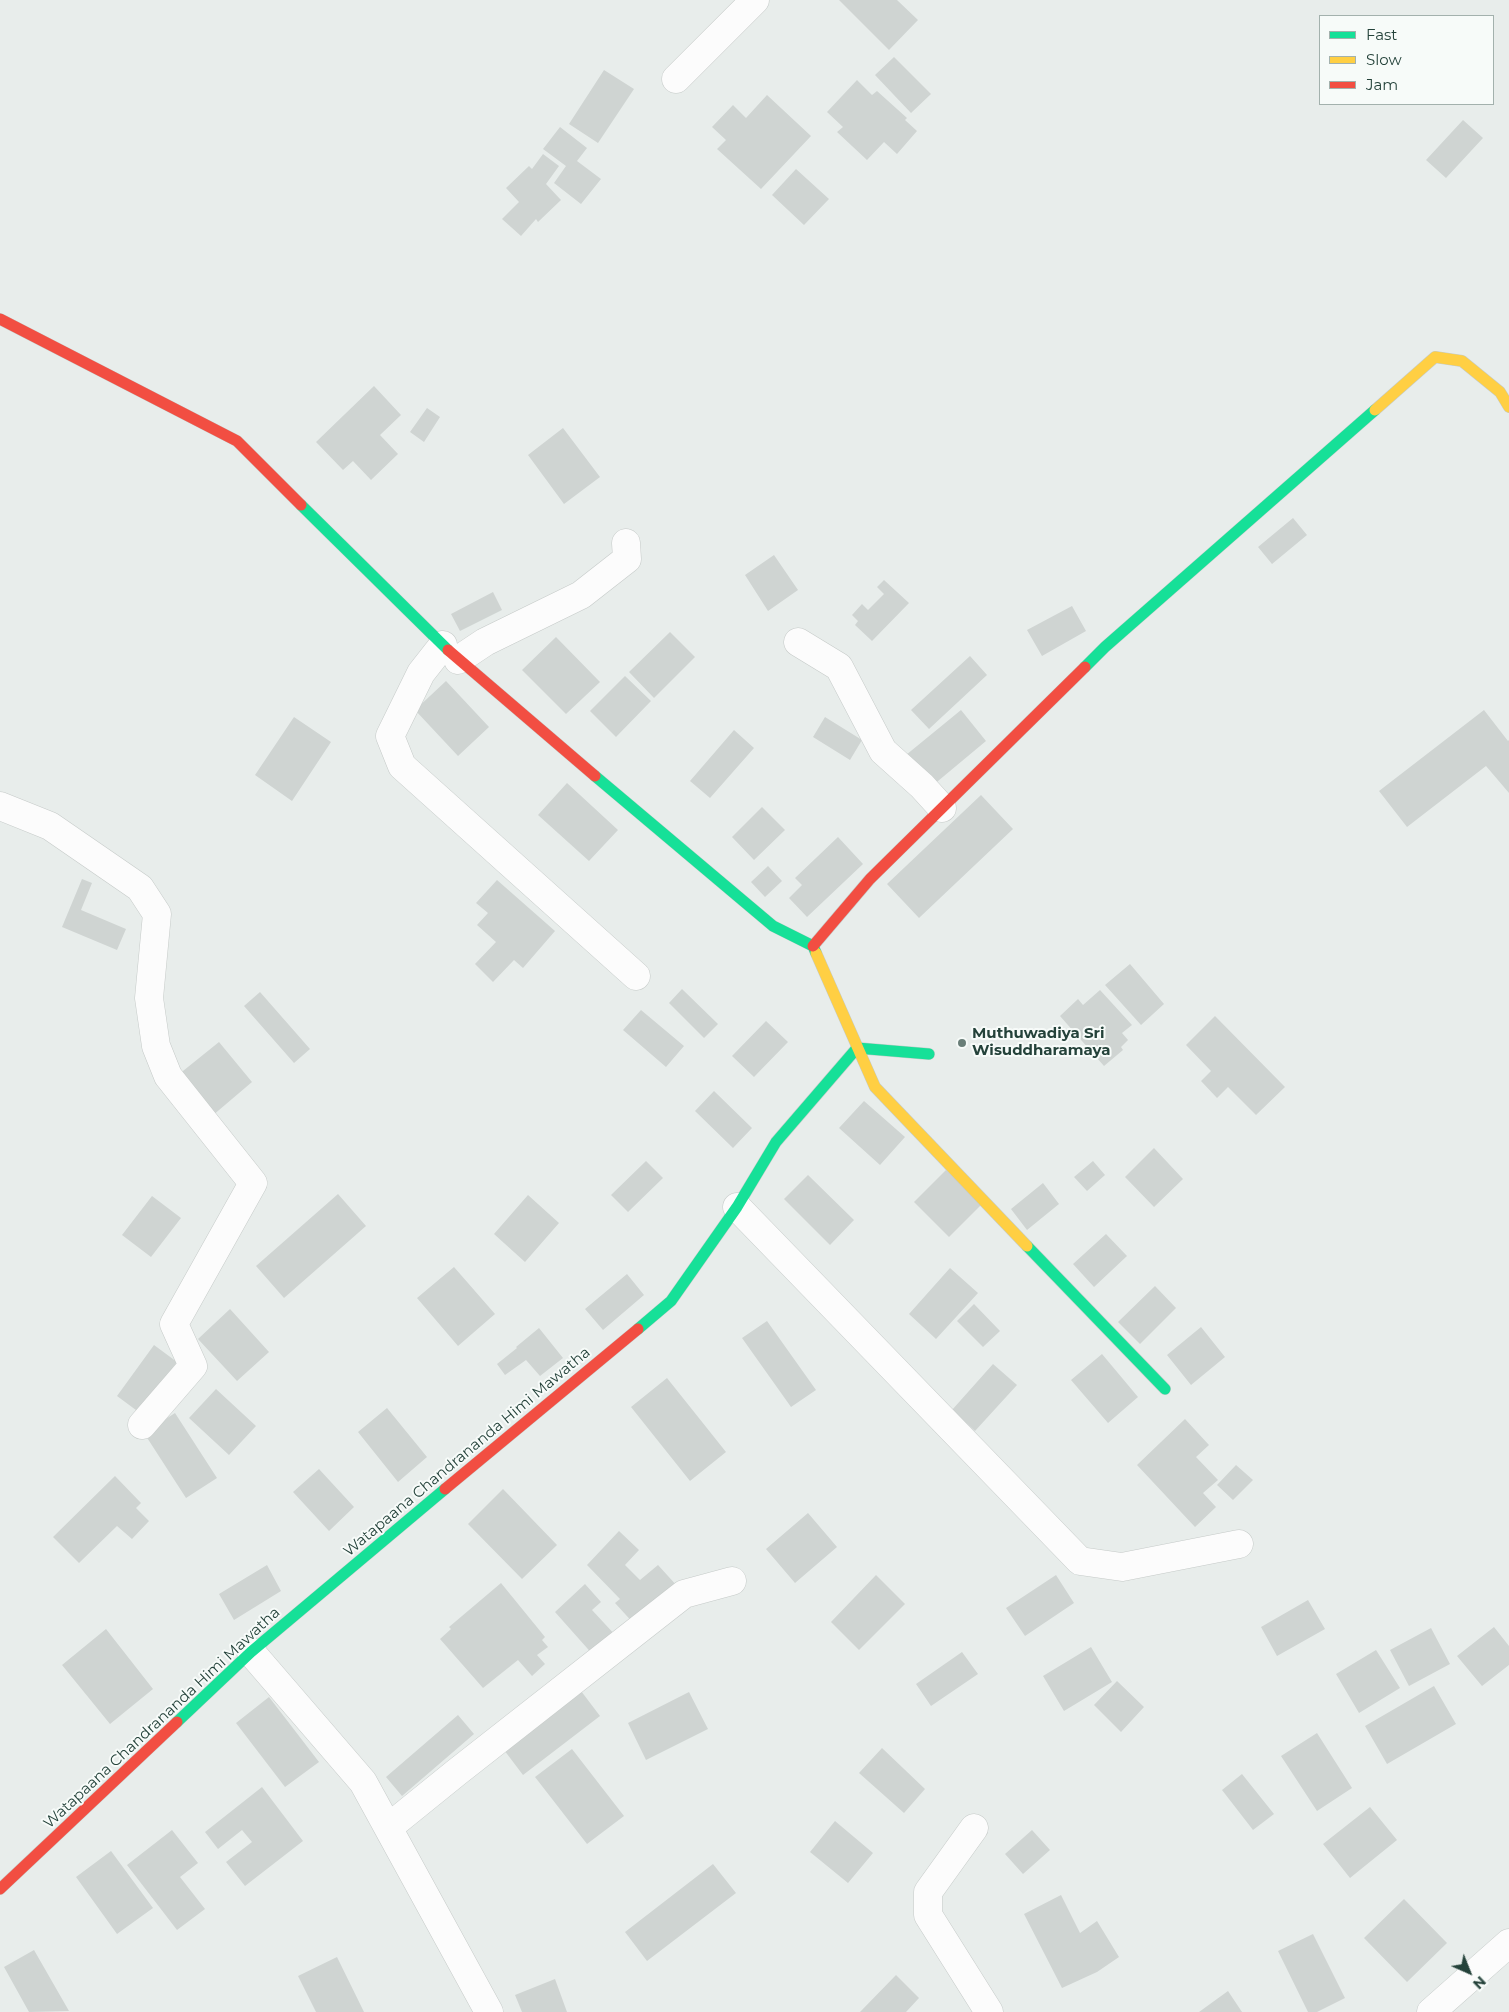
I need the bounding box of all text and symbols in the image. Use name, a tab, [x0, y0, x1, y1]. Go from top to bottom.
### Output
legend	[1319, 15, 1494, 105]
text: Fast	[1366, 25, 1397, 44]
text: Slow	[1366, 50, 1402, 69]
text: Jam	[1366, 75, 1398, 94]
place label: Muthuwadiya Sri Wisuddharamaya	[972, 1025, 1110, 1060]
marker: Muthuwadiya Sri Wisuddharamaya	[956, 1037, 968, 1049]
street label: Watapaana Chandrananda Himi Mawatha	[340, 1343, 594, 1561]
street label: Watapaana Chandrananda Himi Mawatha	[40, 1604, 284, 1832]
north arrow	[1444, 1947, 1494, 1997]
text: N	[1469, 1972, 1490, 1993]

